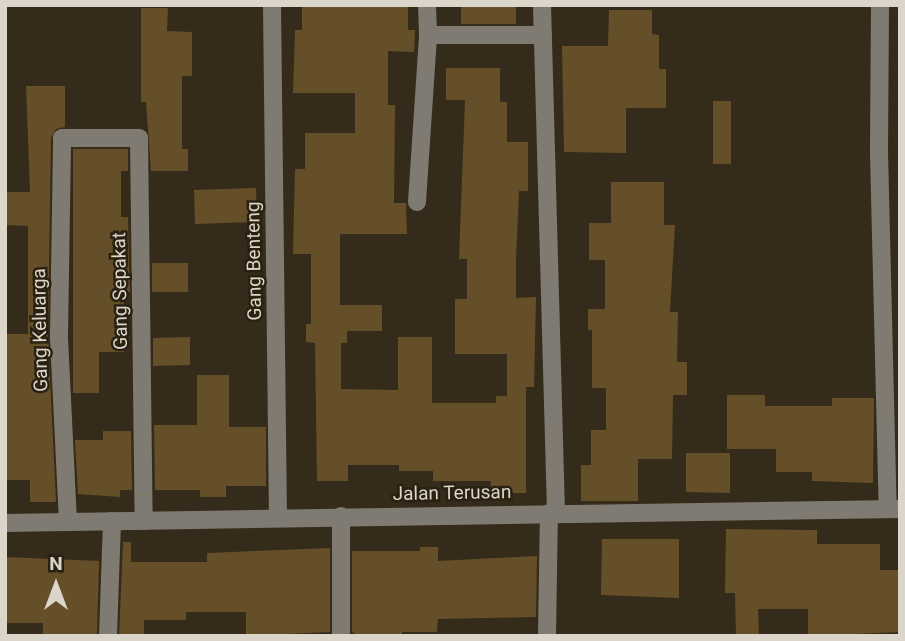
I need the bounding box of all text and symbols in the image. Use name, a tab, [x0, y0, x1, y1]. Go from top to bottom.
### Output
street label: Gang Benteng	[242, 201, 266, 321]
street label: Gang Sepakat	[108, 232, 132, 350]
street label: Gang Keluarga	[28, 268, 52, 392]
street label: Jalan Terusan	[392, 481, 512, 505]
north arrow	[21, 550, 91, 620]
text: N	[49, 552, 63, 575]

